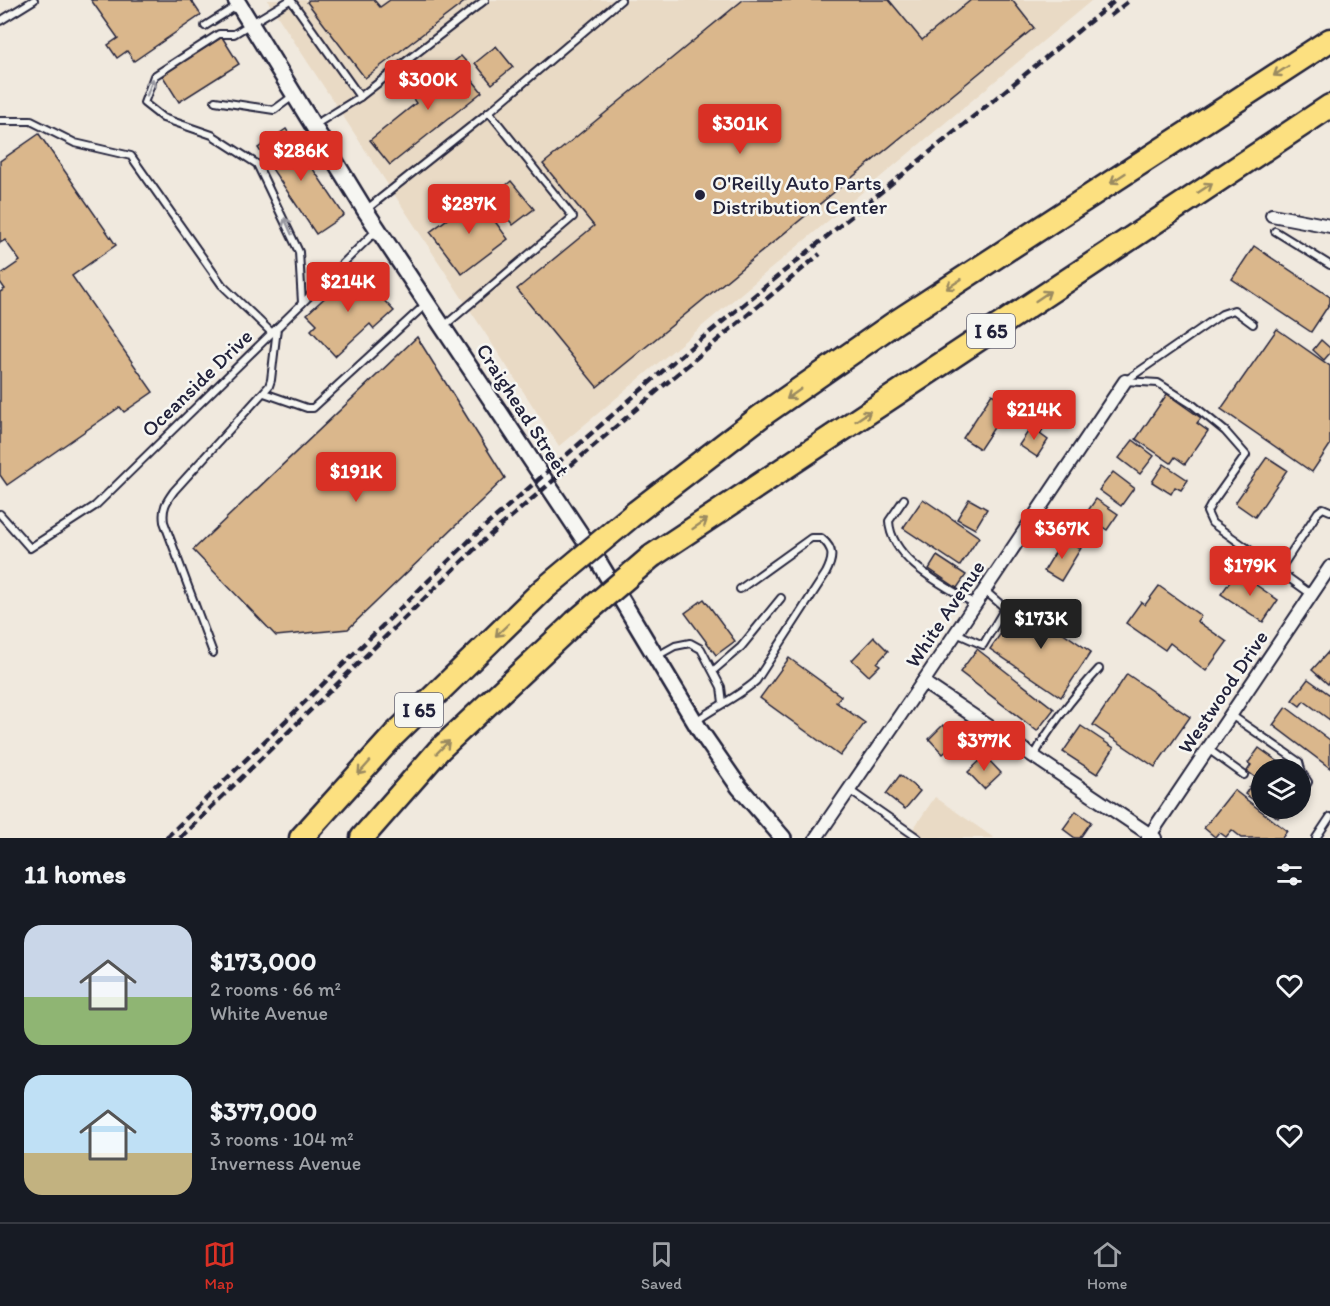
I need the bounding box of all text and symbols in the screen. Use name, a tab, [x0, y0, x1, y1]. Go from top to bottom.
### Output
pin: $300K	[386, 60, 470, 111]
one-way arrow	[1273, 66, 1290, 78]
text: $300K	[399, 67, 457, 91]
one-way arrow	[146, 78, 157, 97]
pin: $301K	[698, 104, 782, 155]
text: $301K	[712, 111, 768, 135]
pin: $286K	[259, 131, 343, 182]
text: $286K	[274, 138, 328, 162]
place label: O'Reilly Auto Parts Distribution Center	[712, 170, 888, 219]
one-way arrow	[1110, 172, 1126, 184]
one-way arrow	[1196, 182, 1213, 194]
pin: $287K	[427, 184, 511, 235]
marker: O'Reilly Auto Parts Distribution Center	[693, 188, 707, 202]
text: $287K	[442, 191, 496, 215]
one-way arrow	[281, 218, 293, 236]
pin: $214K	[306, 262, 390, 313]
text: $214K	[321, 269, 375, 293]
one-way arrow	[946, 279, 963, 291]
one-way arrow	[1034, 290, 1050, 302]
road number: I 65	[967, 314, 1015, 348]
street label: Oceanside Drive	[136, 323, 257, 442]
street label: Craighead Street	[471, 339, 576, 481]
one-way arrow	[786, 387, 802, 400]
pin: $214K	[992, 390, 1076, 441]
text: $214K	[1007, 397, 1061, 421]
one-way arrow	[854, 410, 870, 422]
pin: $191K	[314, 452, 398, 503]
text: $191K	[330, 459, 382, 483]
pin: $367K	[1020, 509, 1104, 560]
text: $367K	[1035, 516, 1089, 540]
one-way arrow	[692, 518, 708, 530]
pin: $179K	[1208, 546, 1292, 597]
text: $179K	[1224, 553, 1276, 577]
street label: White Avenue	[900, 555, 990, 672]
pin: $173K	[999, 599, 1083, 650]
text: $173K	[1014, 606, 1068, 630]
one-way arrow	[494, 622, 509, 637]
street label: Westwood Drive	[1172, 625, 1273, 758]
road number: I 65	[395, 693, 443, 727]
pin: $377K	[942, 721, 1026, 772]
text: $377K	[957, 728, 1011, 752]
one-way arrow	[435, 740, 450, 754]
map controls	[1251, 759, 1311, 819]
button: layers	[1251, 759, 1311, 819]
one-way arrow	[357, 760, 371, 775]
text: 11 homes	[24, 858, 126, 890]
icon: filters	[1273, 858, 1306, 891]
text: $173,000	[210, 945, 317, 977]
icon: home	[72, 949, 144, 1021]
icon: heart	[1273, 969, 1306, 1002]
text: 2 rooms · 66 m²	[210, 977, 341, 1001]
text: White Avenue	[210, 1001, 328, 1025]
text: $377,000	[210, 1095, 317, 1127]
icon: home	[72, 1099, 144, 1171]
icon: heart	[1273, 1119, 1306, 1152]
text: 3 rooms · 104 m²	[210, 1127, 354, 1151]
text: Inverness Avenue	[210, 1151, 361, 1175]
tab: Map	[203, 1238, 236, 1293]
tab: Saved	[641, 1238, 682, 1293]
tab: Home	[1087, 1238, 1127, 1293]

